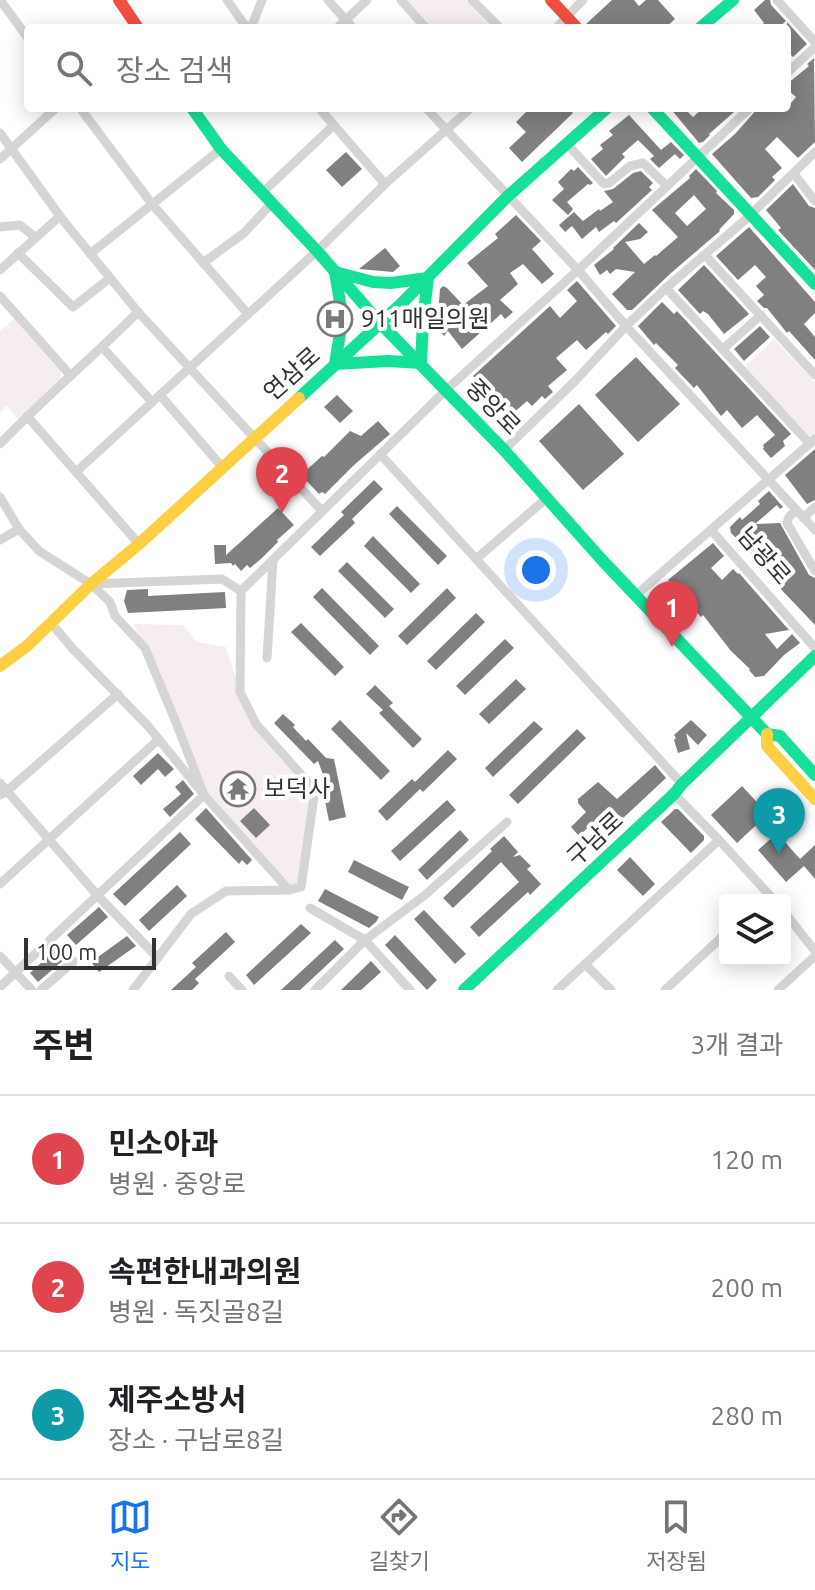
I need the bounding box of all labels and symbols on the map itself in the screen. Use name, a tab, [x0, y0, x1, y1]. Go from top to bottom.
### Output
hospital icon: 911매일의원	[316, 300, 354, 338]
place label: 911매일의원	[361, 305, 490, 332]
street label: 연삼로	[258, 341, 325, 406]
street label: 중앙로	[461, 373, 526, 440]
pin: 2	[256, 447, 308, 513]
street label: 남광로	[732, 522, 796, 590]
your location	[516, 550, 556, 590]
pin: 1	[646, 581, 698, 647]
temple icon: 보덕사	[219, 770, 257, 808]
place label: 보덕사	[264, 775, 330, 802]
pin: 3	[753, 788, 805, 854]
street label: 구남로	[561, 806, 628, 871]
scale bar	[24, 934, 156, 970]

